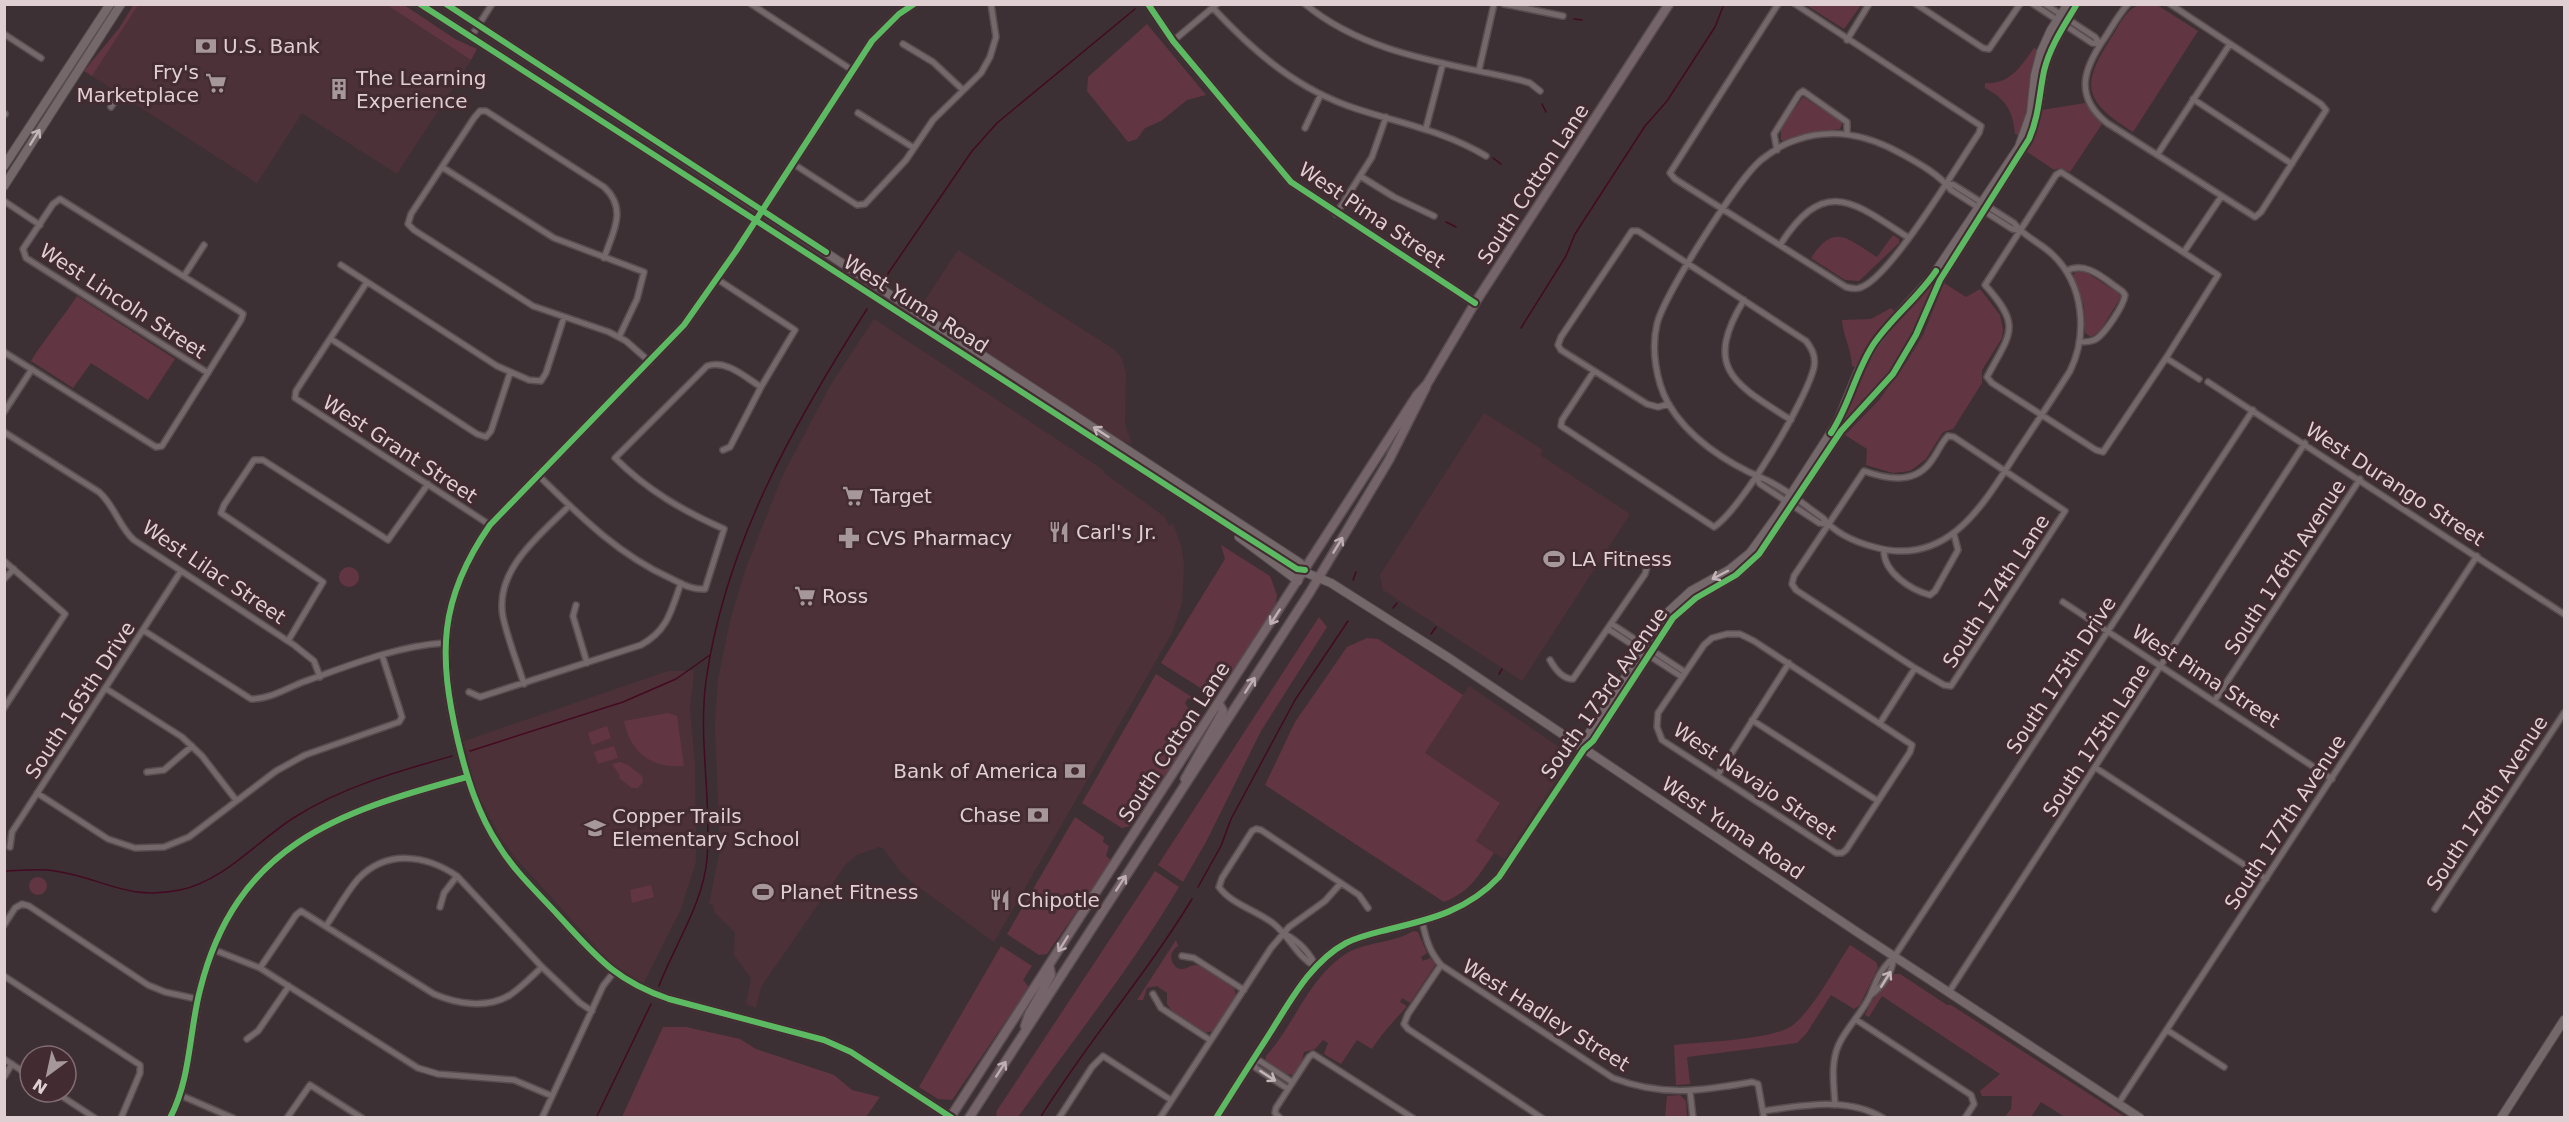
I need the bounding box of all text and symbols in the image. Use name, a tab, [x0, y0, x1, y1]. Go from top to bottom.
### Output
bank icon: U.S. Bank	[194, 34, 218, 58]
place label: U.S. Bank	[223, 34, 320, 58]
place label: Fry's Marketplace	[76, 60, 199, 107]
place label: The Learning Experience	[355, 66, 486, 113]
supermarket icon: Fry's Marketplace	[204, 71, 228, 95]
building icon: The Learning Experience	[327, 77, 351, 101]
street label: South Cotton Lane	[1472, 99, 1594, 269]
one-way arrow	[30, 129, 42, 146]
street label: West Pima Street	[1294, 157, 1450, 273]
street label: West Lincoln Street	[35, 238, 211, 364]
street label: West Yuma Road	[839, 250, 993, 358]
street label: West Grant Street	[318, 390, 482, 508]
street label: West Durango Street	[2301, 417, 2489, 551]
one-way arrow	[1093, 426, 1109, 438]
street label: South 176th Avenue	[2219, 475, 2351, 659]
supermarket icon: Target	[841, 484, 865, 508]
place label: Target	[869, 484, 932, 508]
street label: South 174th Lane	[1937, 510, 2055, 672]
street label: West Lilac Street	[138, 515, 291, 629]
restaurant icon: Carl's Jr.	[1047, 520, 1071, 544]
place label: Carl's Jr.	[1076, 520, 1157, 544]
pharmacy icon: CVS Pharmacy	[837, 526, 861, 550]
place label: CVS Pharmacy	[866, 526, 1012, 550]
one-way arrow	[1332, 537, 1344, 554]
sports icon: LA Fitness	[1542, 547, 1566, 571]
place label: LA Fitness	[1571, 547, 1672, 571]
one-way arrow	[1712, 570, 1730, 581]
supermarket icon: Ross	[793, 584, 817, 608]
place label: Ross	[822, 584, 868, 608]
street label: South 175th Drive	[2001, 592, 2121, 758]
street label: South 173rd Avenue	[1536, 603, 1672, 783]
one-way arrow	[1268, 608, 1280, 625]
street label: South 165th Drive	[20, 617, 140, 783]
street label: West Pima Street	[2128, 619, 2285, 733]
street label: South Cotton Lane	[1113, 657, 1235, 827]
street label: South 175th Lane	[2037, 659, 2155, 821]
one-way arrow	[1243, 677, 1256, 694]
street label: South 178th Avenue	[2421, 711, 2553, 895]
street label: West Navajo Street	[1669, 717, 1841, 845]
street label: South 177th Avenue	[2219, 730, 2351, 914]
place label: Bank of America	[893, 759, 1058, 783]
bank icon: Bank of America	[1063, 759, 1087, 783]
street label: West Yuma Road	[1657, 772, 1809, 884]
place label: Chase	[959, 803, 1021, 827]
bank icon: Chase	[1026, 803, 1050, 827]
place label: Copper Trails Elementary School	[612, 804, 800, 851]
school or university icon: Copper Trails Elementary School	[583, 816, 607, 840]
one-way arrow	[1115, 875, 1127, 892]
sports icon: Planet Fitness	[751, 880, 775, 904]
place label: Planet Fitness	[780, 880, 918, 904]
restaurant icon: Chipotle	[988, 888, 1012, 912]
place label: Chipotle	[1017, 888, 1100, 912]
one-way arrow	[1056, 935, 1068, 952]
street label: West Hadley Street	[1458, 954, 1634, 1076]
one-way arrow	[1880, 971, 1892, 987]
north arrow	[18, 1044, 78, 1104]
one-way arrow	[995, 1061, 1007, 1077]
one-way arrow	[1259, 1071, 1276, 1083]
text: N	[29, 1075, 51, 1098]

